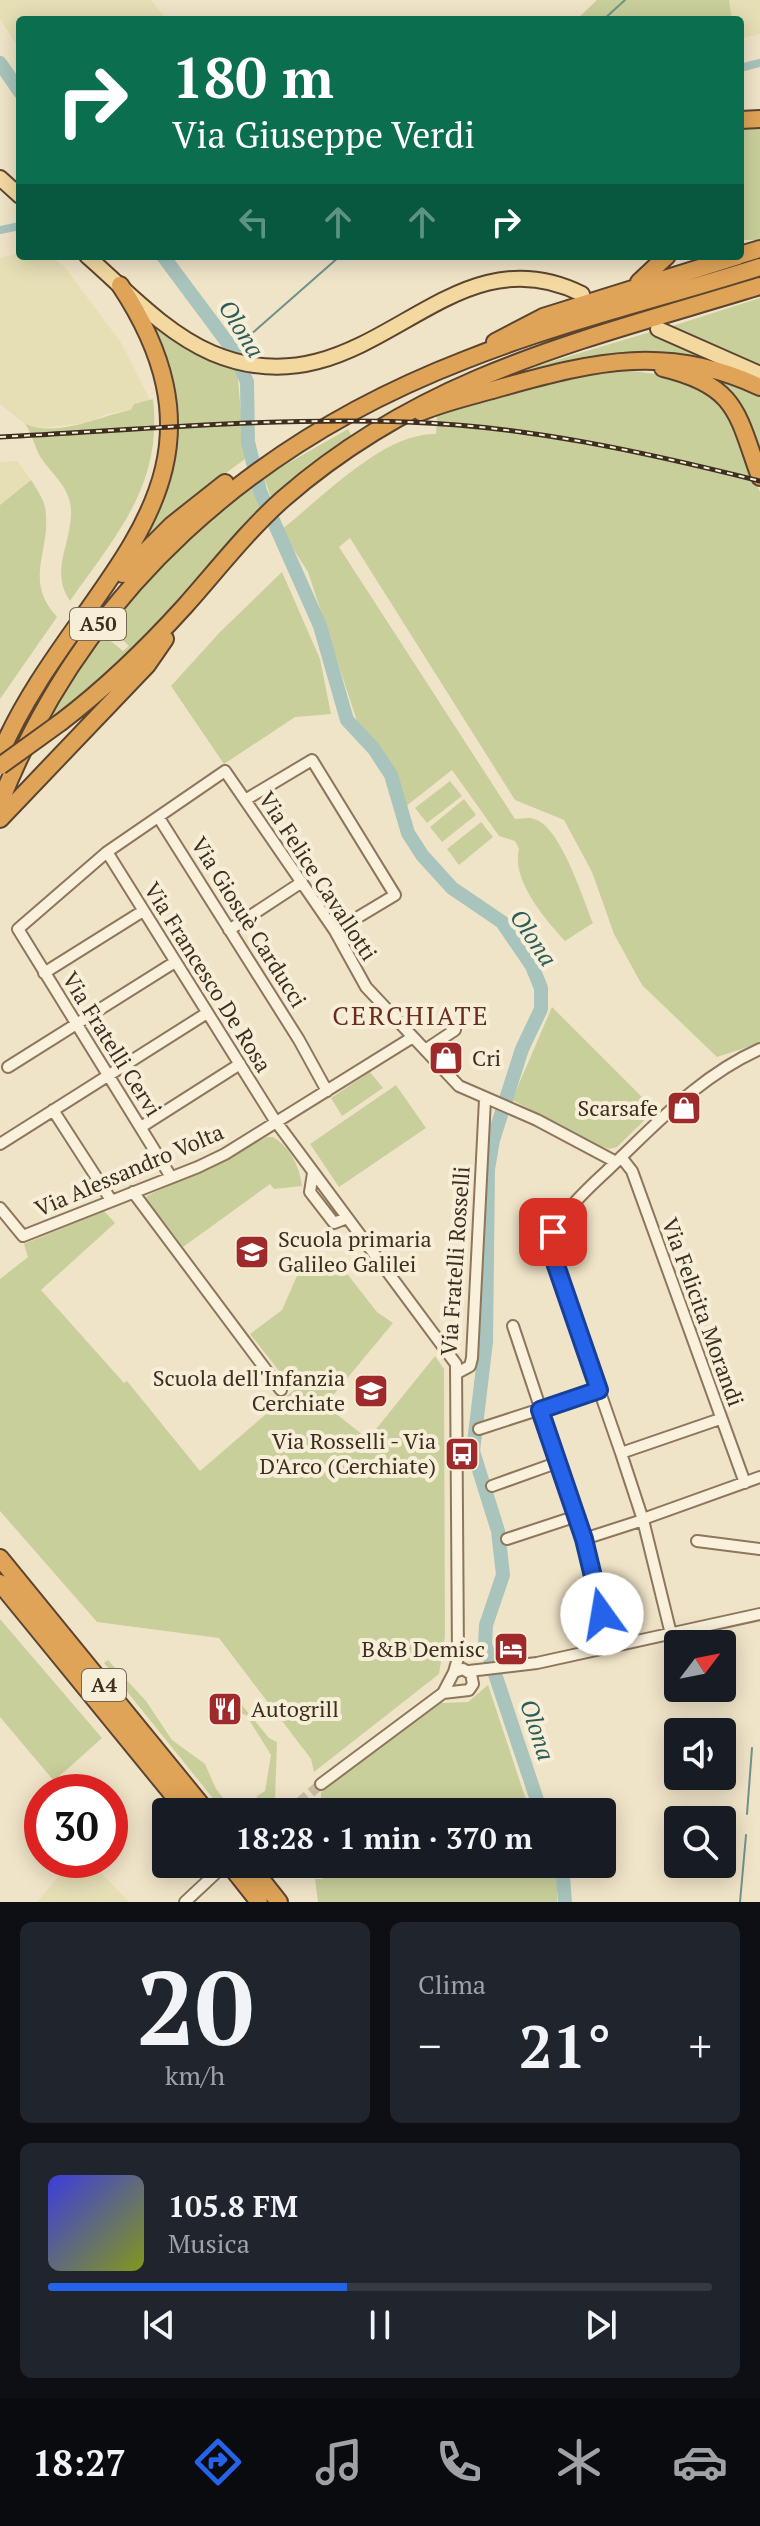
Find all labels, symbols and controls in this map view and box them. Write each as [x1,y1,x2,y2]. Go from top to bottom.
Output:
text: 180 m [172,40,334,114]
icon: right [40,48,144,152]
text: Via Giuseppe Verdi [172,111,475,158]
icon: left [232,200,276,244]
icon: ahead [316,200,360,244]
icon: ahead [400,200,444,244]
icon: right [484,200,528,244]
water label: Olona [212,293,272,363]
road number: A50 [70,608,126,640]
street label: Via Felice Cavallotti [253,786,384,966]
street label: Via Giosuè Carducci [185,831,314,1012]
street label: Via Francesco De Rosa [138,876,279,1077]
water label: Olona [503,903,565,972]
street label: Via Fratelli Cervi [56,966,169,1122]
district label: CERCHIATE [332,998,490,1032]
shop icon: Cri [427,1039,465,1077]
place label: Cri [472,1043,501,1072]
shop icon: Scarsafe [665,1089,703,1127]
place label: Scarsafe [578,1093,658,1122]
street label: Via Alessandro Volta [30,1117,228,1222]
street label: Via Fratelli Rosselli [433,1165,476,1357]
pin [519,1198,587,1266]
icon: arrive [531,1210,575,1254]
street label: Via Felicita Morandi [656,1214,751,1410]
place label: Scuola primaria Galileo Galilei [278,1224,432,1278]
school or university icon: Scuola primaria Galileo Galilei [233,1233,271,1271]
place label: Scuola dell'Infanzia Cerchiate [153,1363,345,1417]
school or university icon: Scuola dell'Infanzia Cerchiate [352,1372,390,1410]
place label: Via Rosselli - Via D'Arco (Cerchiate) [260,1426,436,1480]
bus stop icon: Via Rosselli - Via D'Arco (Cerchiate) [443,1435,481,1473]
position arrow [560,1572,644,1656]
hotel icon: B&B Demisc [492,1630,530,1668]
north arrow [664,1630,736,1702]
map controls [664,1630,736,1878]
place label: B&B Demisc [361,1634,485,1663]
road number: A4 [82,1669,126,1701]
restaurant icon: Autogrill [206,1690,244,1728]
place label: Autogrill [251,1694,339,1723]
water label: Olona [513,1695,563,1764]
button: sound [664,1718,736,1790]
speed limit sign: 30 [24,1774,128,1878]
button: search [664,1806,736,1878]
text: 18:28 · 1 min · 370 m [236,1818,532,1858]
text: 20 [136,1937,254,2075]
text: Clima [418,1967,486,2001]
text: 21° [519,2006,611,2085]
text: − [418,2016,441,2075]
text: + [689,2016,712,2075]
text: km/h [165,2058,225,2092]
text: 105.8 FM [168,2186,298,2226]
text: Musica [168,2226,250,2260]
icon: previous [137,2303,181,2347]
icon: pause [358,2303,402,2347]
icon: next [579,2303,623,2347]
icon: directions [190,2434,246,2490]
icon: music [311,2434,367,2490]
icon: phone [431,2434,487,2490]
icon: climate [551,2434,607,2490]
icon: car [672,2434,728,2490]
text: 18:27 [32,2439,126,2486]

